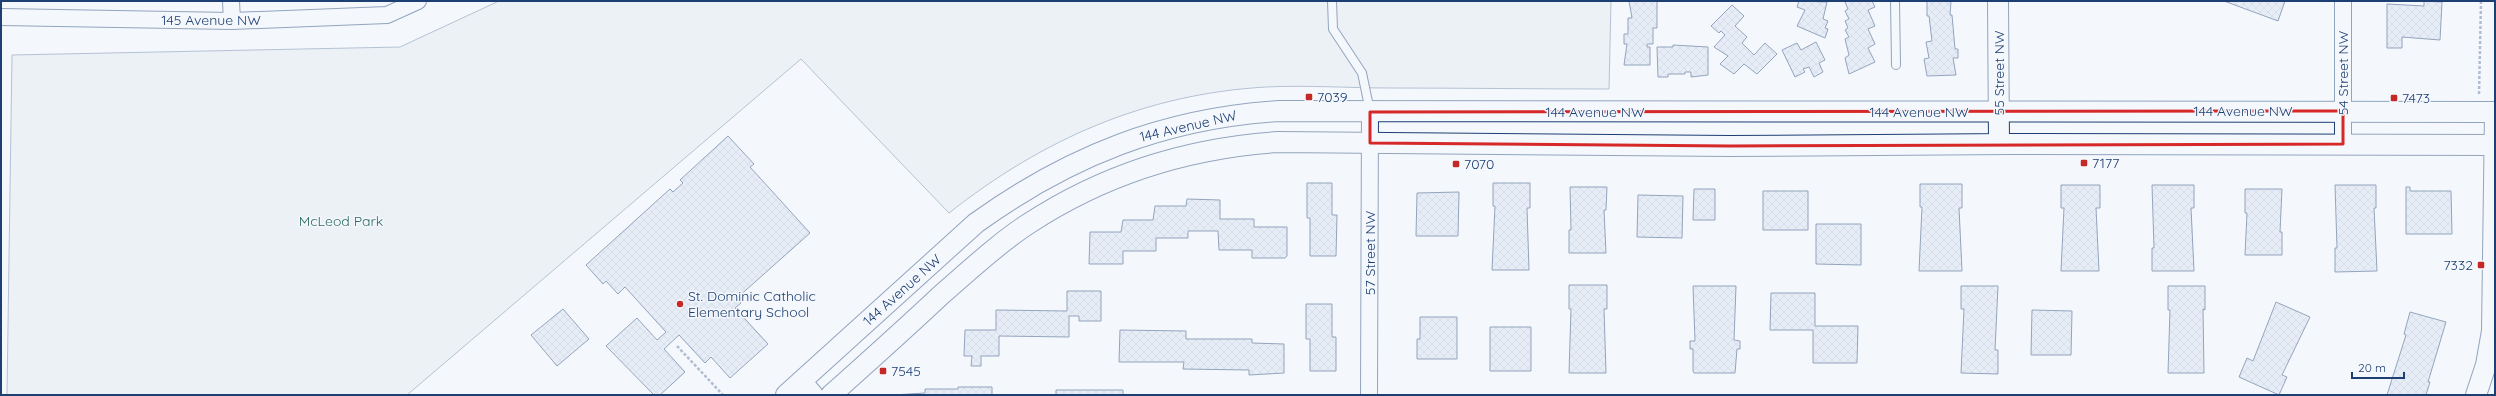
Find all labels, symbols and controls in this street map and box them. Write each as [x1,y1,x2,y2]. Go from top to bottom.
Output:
street label: 145 Avenue NW [161,11,261,29]
street label: 55 Street NW [1990,30,2008,115]
street label: 54 Street NW [2334,30,2352,115]
place label: 7039 [1317,88,1348,106]
place label: 7473 [2402,89,2430,107]
marker: 7039 [1304,92,1314,102]
marker: 7473 [2389,93,2399,103]
street label: 144 Avenue NW [2194,102,2293,120]
street label: 144 Avenue NW [1546,103,1645,121]
street label: 144 Avenue NW [1870,103,1969,121]
street label: 144 Avenue NW [1138,106,1239,146]
place label: 7177 [2092,154,2119,172]
place label: 7070 [1464,155,1494,173]
marker: 7177 [2079,158,2089,168]
marker: 7070 [1451,159,1461,169]
street label: 57 Street NW [1361,210,1379,295]
park label: McLeod Park [299,212,383,230]
street label: 144 Avenue NW [859,250,945,330]
place label: 7332 [2443,256,2473,274]
marker: 7332 [2476,260,2486,270]
place label: St. Dominic Catholic Elementary School [688,287,816,321]
marker: St. Dominic Catholic Elementary School [675,299,685,309]
scale bar [2352,354,2404,380]
text: 20 m [2358,360,2386,375]
place label: 7545 [891,362,921,380]
marker: 7545 [878,366,888,376]

